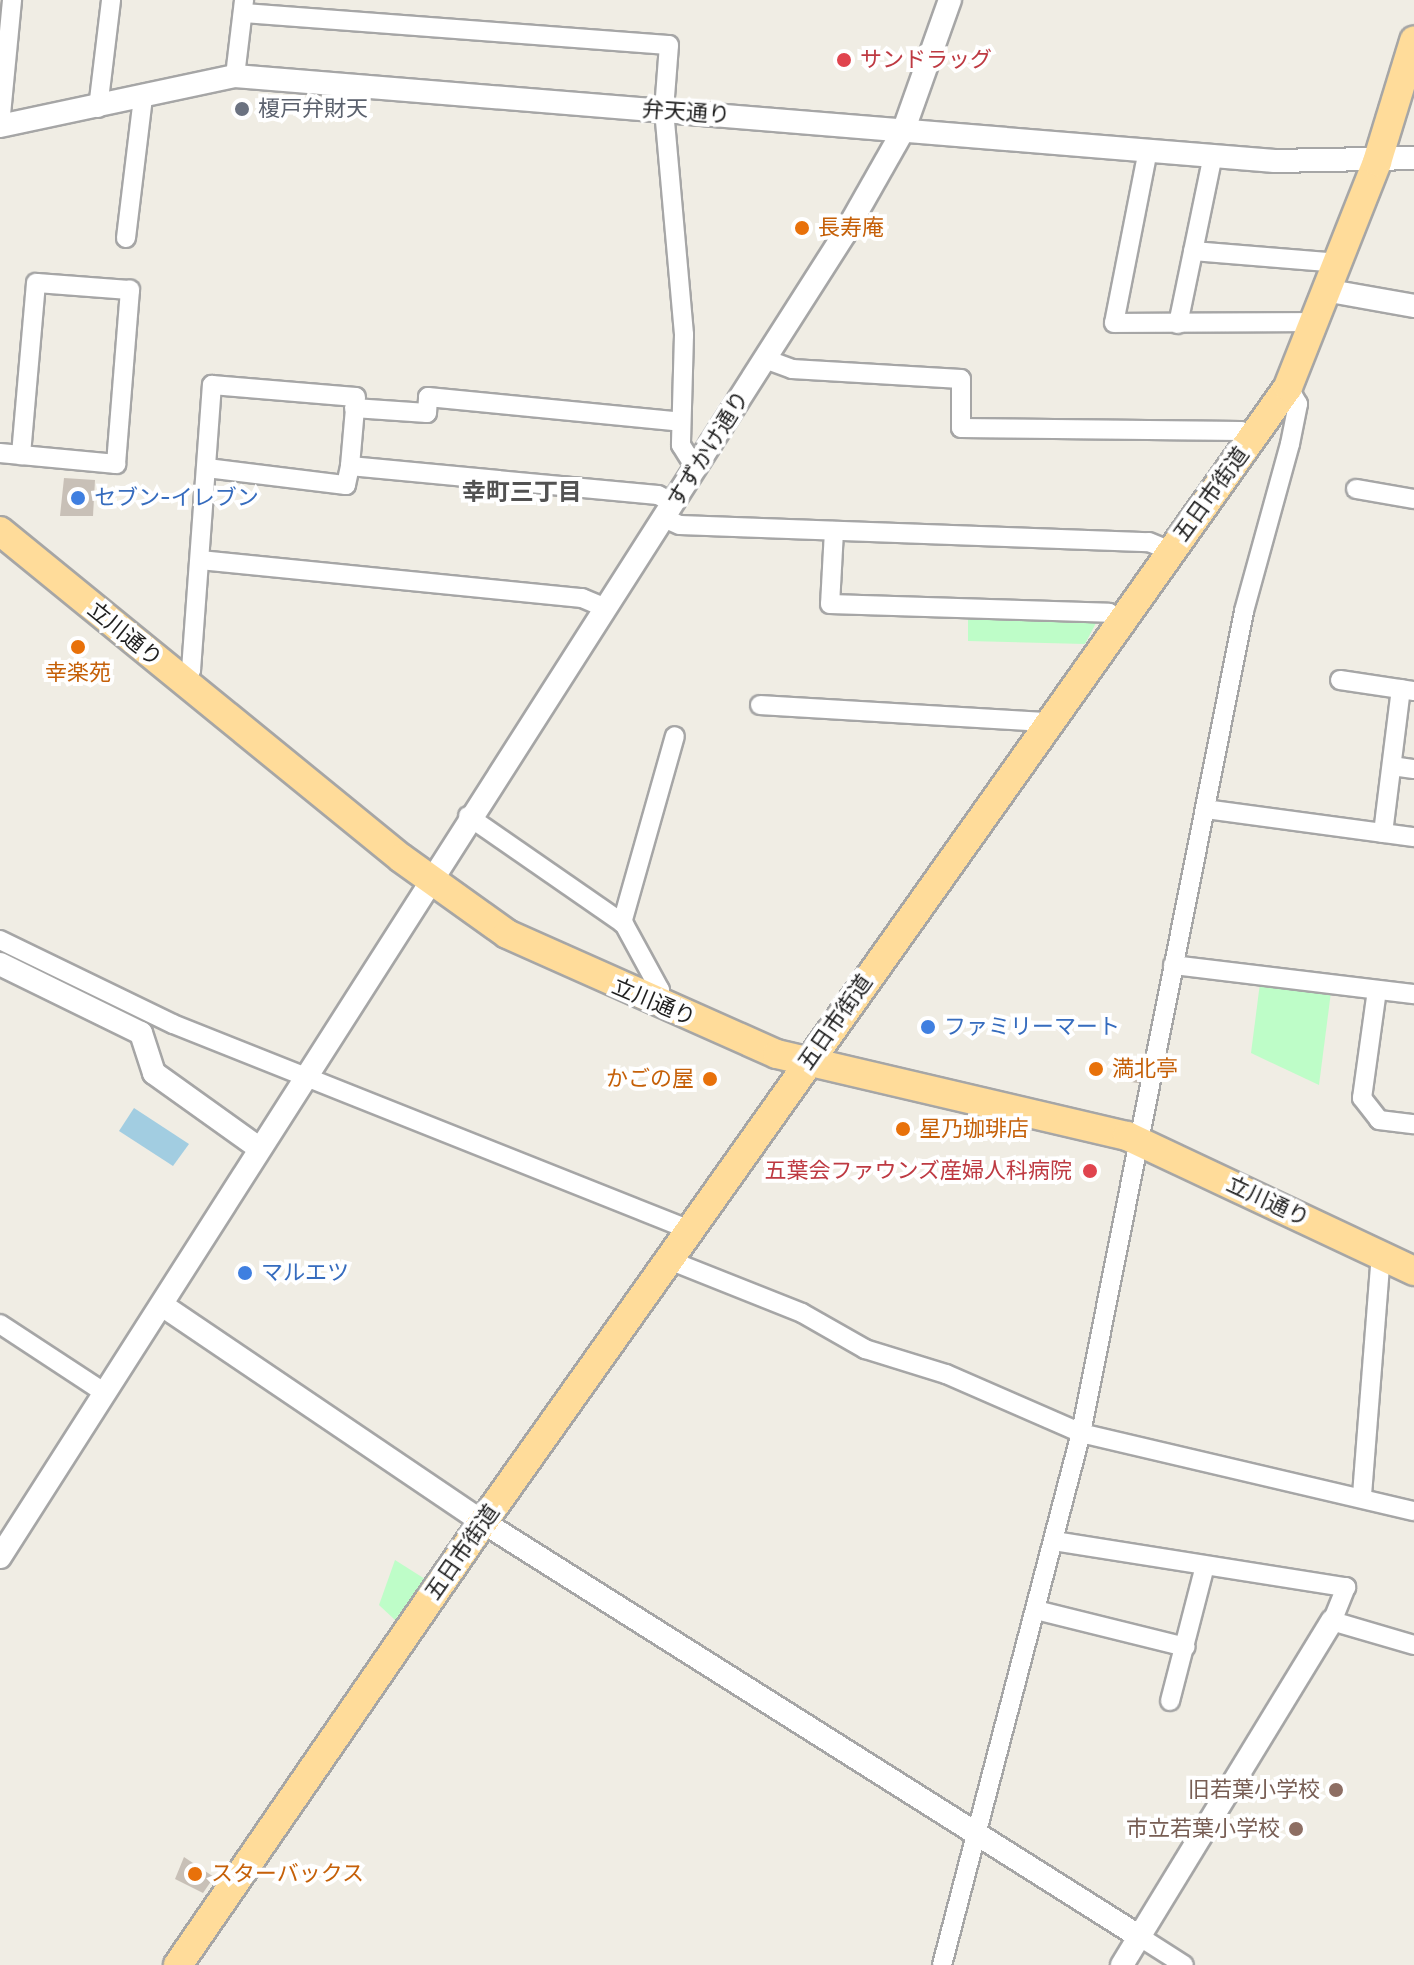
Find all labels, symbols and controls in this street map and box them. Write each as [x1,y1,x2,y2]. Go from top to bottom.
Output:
place label: サンドラッグ [860,47,992,73]
marker: サンドラッグ [835,51,853,69]
place label: 榎戸弁財天 [258,96,368,122]
street label: 弁天通り [641,96,731,128]
marker: 榎戸弁財天 [233,100,251,118]
place label: 長寿庵 [818,215,884,241]
marker: 長寿庵 [793,219,811,237]
street label: すずかけ通り [662,386,754,512]
street label: 五日市街道 [1168,442,1254,546]
district label: 幸町三丁目 [462,479,582,507]
place label: セブン-イレブン [94,485,259,511]
marker: セブン-イレブン [69,489,87,507]
street label: 立川通り [82,596,168,672]
marker: 幸楽苑 [69,638,87,656]
place label: 幸楽苑 [45,660,111,686]
street label: 五日市街道 [793,969,877,1075]
street label: 立川通り [608,973,700,1031]
place label: ファミリーマート [944,1014,1120,1040]
marker: ファミリーマート [919,1018,937,1036]
place label: 満北亭 [1112,1056,1178,1082]
marker: 満北亭 [1087,1060,1105,1078]
place label: かごの屋 [606,1066,694,1092]
marker: かごの屋 [701,1070,719,1088]
place label: 星乃珈琲店 [919,1116,1029,1142]
marker: 星乃珈琲店 [894,1120,912,1138]
place label: 五葉会ファウンズ産婦人科病院 [764,1158,1072,1184]
marker: 五葉会ファウンズ産婦人科病院 [1079,1160,1101,1182]
street label: 立川通り [1223,1170,1313,1232]
place label: マルエツ [261,1260,349,1286]
marker: マルエツ [236,1264,254,1282]
street label: 五日市街道 [420,1499,504,1605]
place label: 旧若葉小学校 [1188,1777,1320,1803]
marker: 旧若葉小学校 [1327,1781,1345,1799]
place label: 市立若葉小学校 [1126,1816,1280,1842]
marker: 市立若葉小学校 [1287,1820,1305,1838]
place label: スターバックス [211,1861,365,1887]
marker: スターバックス [186,1865,204,1883]

